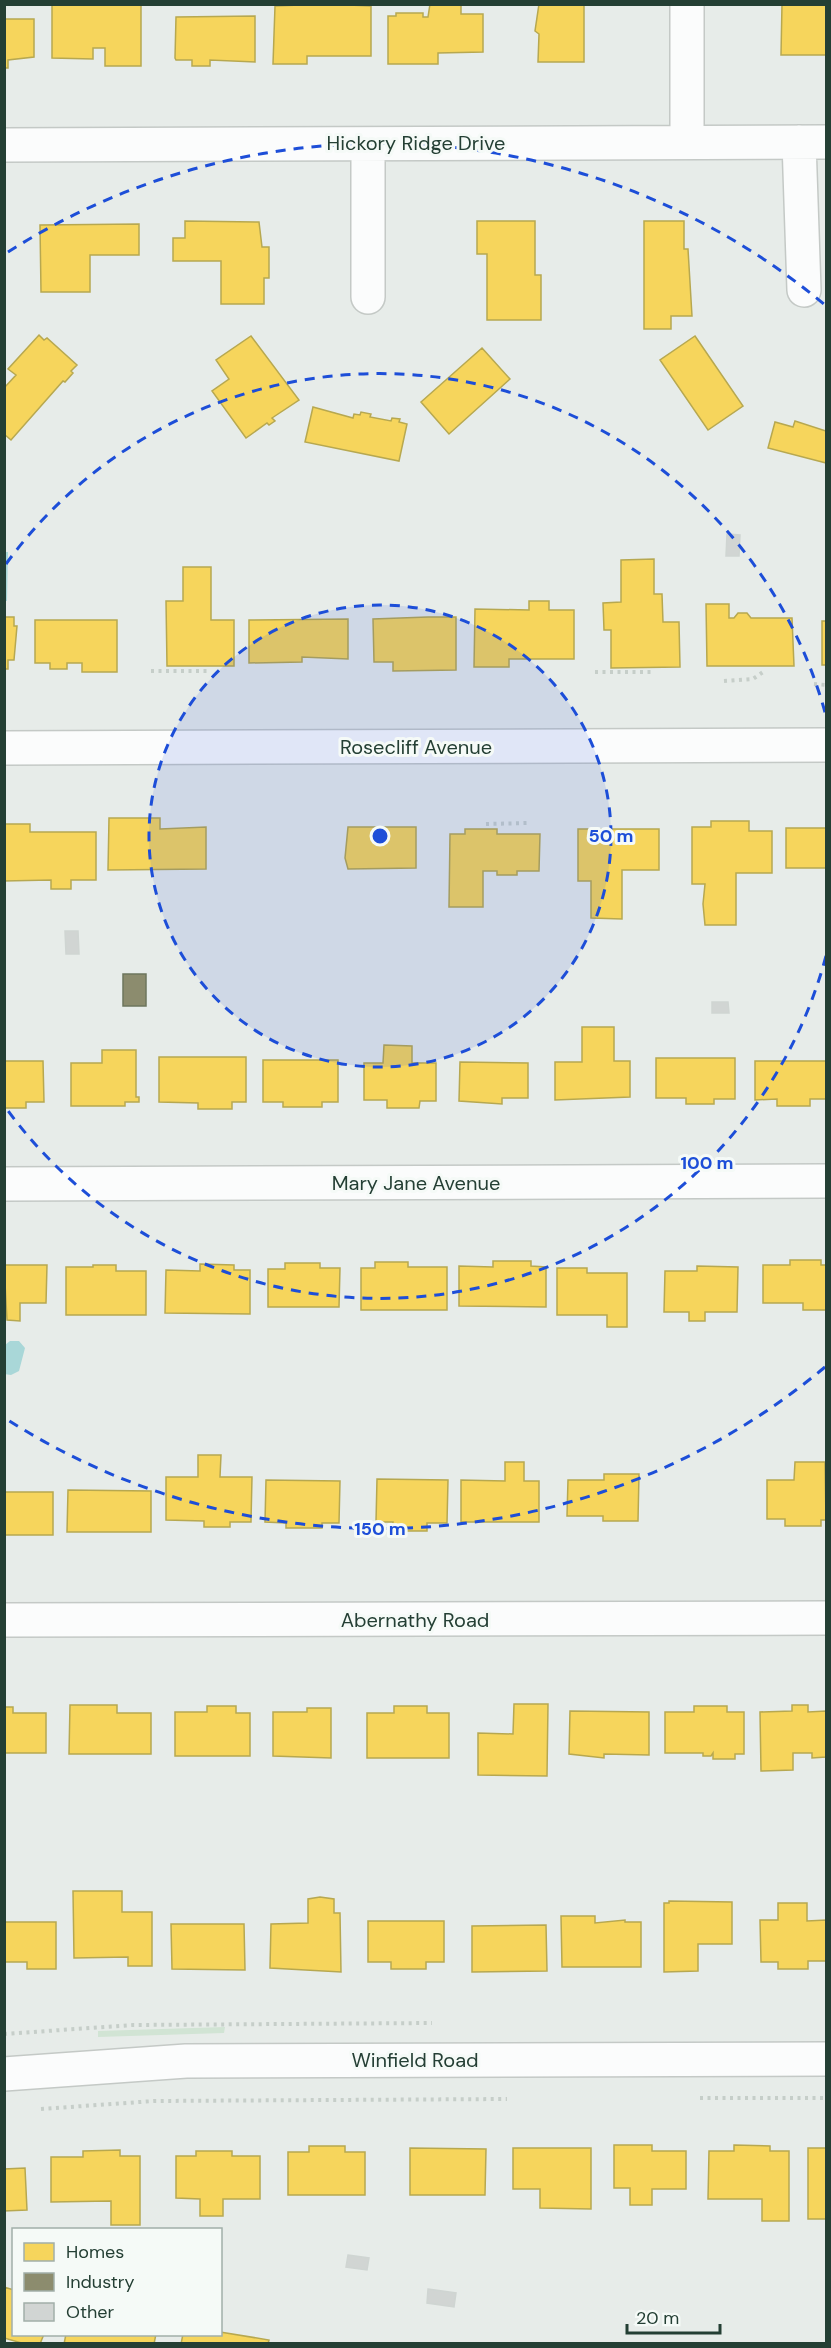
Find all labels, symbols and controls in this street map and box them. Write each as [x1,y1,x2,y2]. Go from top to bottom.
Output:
street label: Hickory Ridge Drive [327,130,505,156]
street label: Rosecliff Avenue [340,734,492,760]
text: 50 m [588,824,634,848]
centre of rings [370,826,390,846]
text: 100 m [680,1151,734,1175]
street label: Mary Jane Avenue [332,1170,500,1196]
text: 150 m [354,1517,406,1541]
street label: Abernathy Road [341,1607,489,1633]
street label: Winfield Road [351,2047,479,2073]
legend [12,2228,222,2336]
text: Homes [66,2240,124,2264]
text: Industry [66,2270,135,2294]
scale bar [627,2297,720,2335]
text: Other [66,2300,115,2324]
text: 20 m [636,2306,679,2330]

